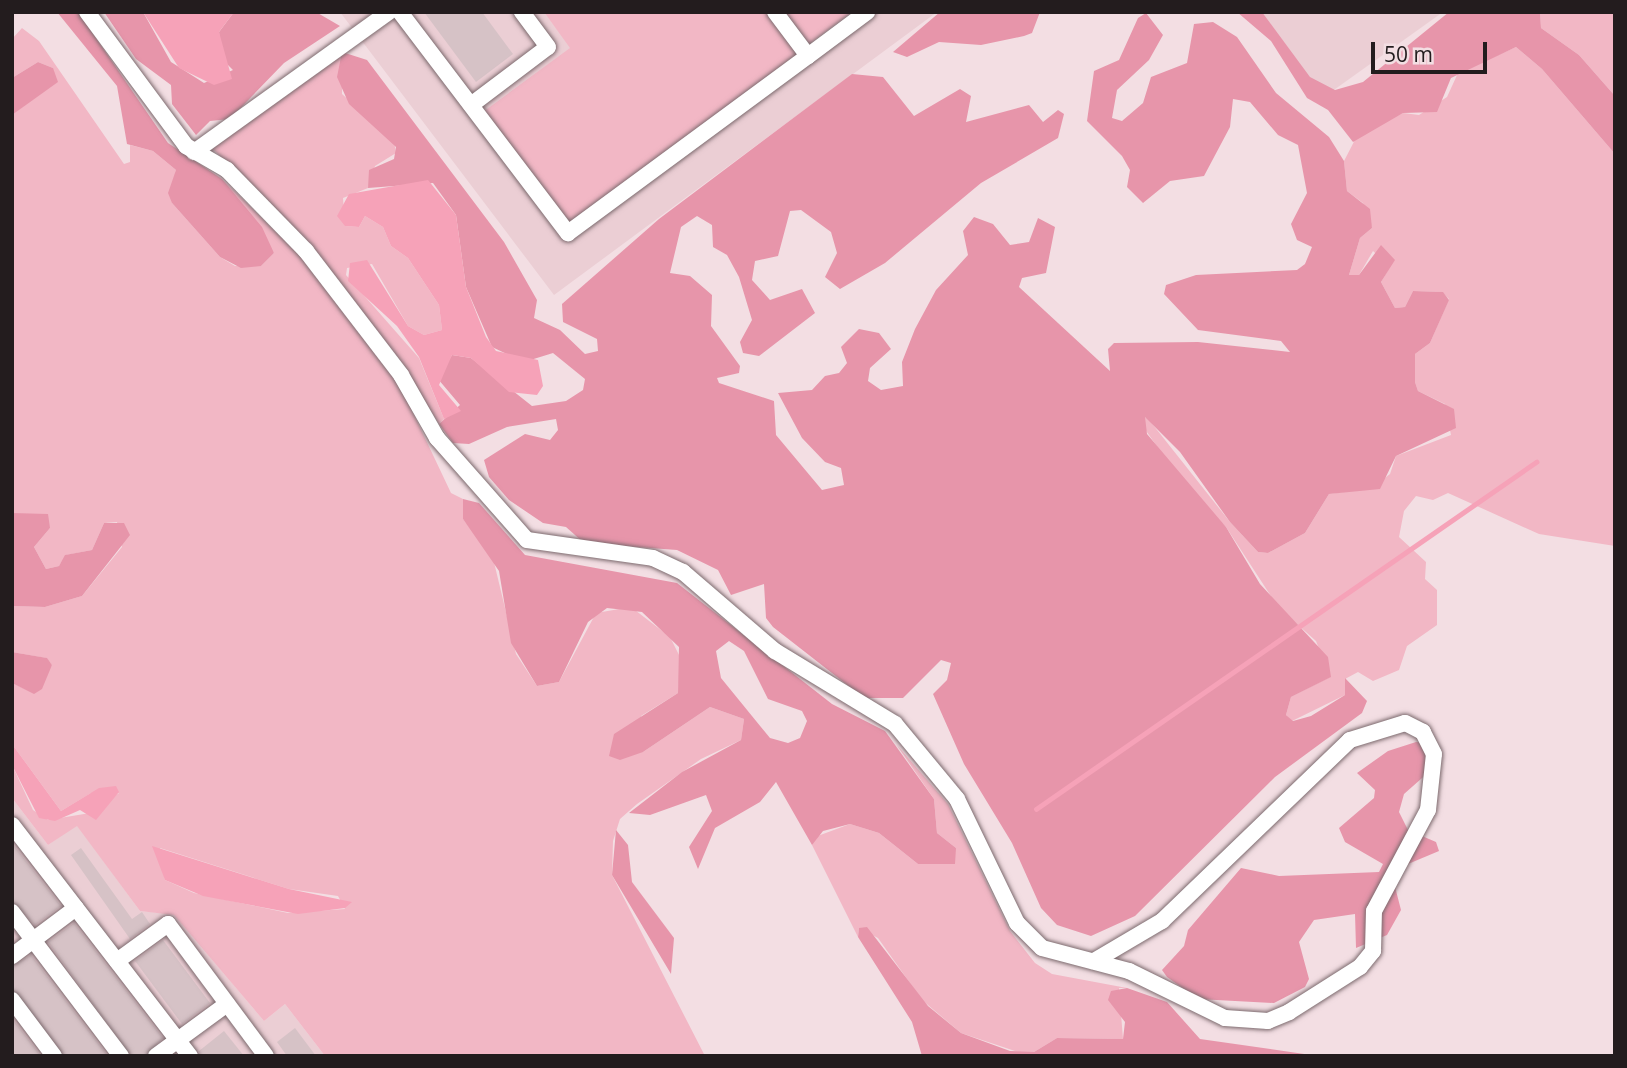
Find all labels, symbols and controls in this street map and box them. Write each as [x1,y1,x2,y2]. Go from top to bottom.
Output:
scale bar [1375,28,1490,72]
text: 50 m [1384,40,1433,68]

